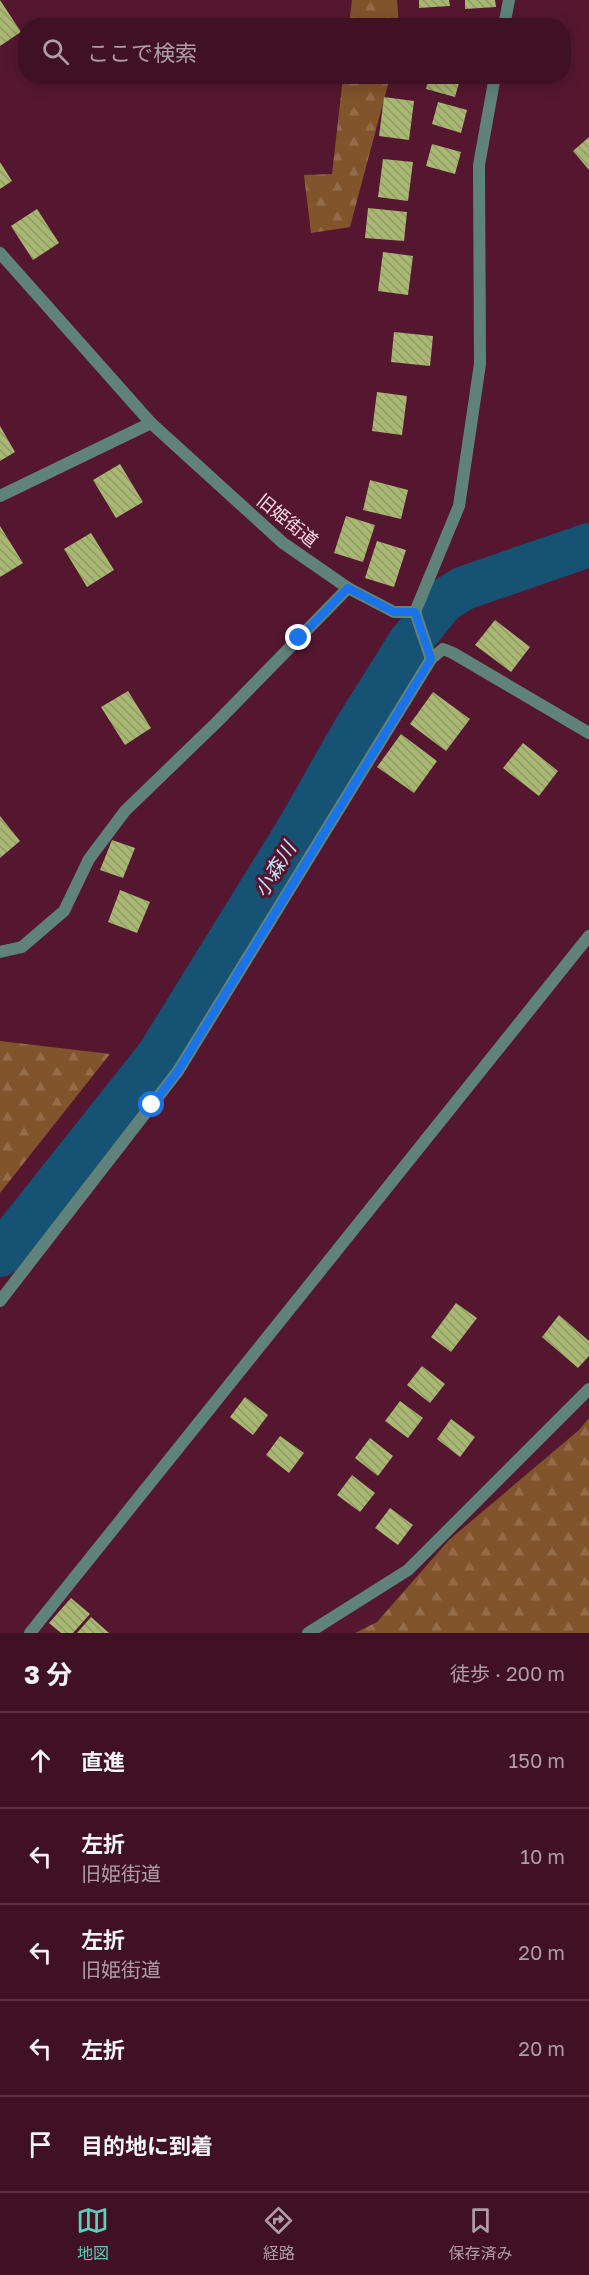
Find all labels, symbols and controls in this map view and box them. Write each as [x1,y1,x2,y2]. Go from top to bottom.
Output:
search box [18,18,571,84]
icon: search [39,35,72,68]
text: ここで検索 [87,39,197,66]
street label: 旧姫街道 [253,489,323,551]
route end [285,624,311,650]
water label: 小森川 [248,836,301,901]
route start [138,1091,164,1117]
text: 3 分 [24,1659,72,1690]
text: 徒歩 · 200 m [450,1661,565,1685]
icon: ahead [24,1744,57,1777]
text: 直進 [81,1748,125,1775]
text: 150 m [509,1748,565,1772]
text: 左折 [81,1830,125,1857]
icon: left [24,1840,57,1873]
text: 10 m [520,1844,565,1868]
text: 旧姫街道 [81,1861,161,1885]
text: 左折 [81,1926,125,1953]
icon: left [24,1936,57,1969]
text: 20 m [518,1940,565,1964]
text: 旧姫街道 [81,1957,161,1981]
icon: left [24,2032,57,2065]
text: 左折 [81,2036,125,2063]
text: 20 m [518,2036,565,2060]
icon: arrive [24,2128,57,2161]
text: 目的地に到着 [81,2132,213,2159]
tab: 地図 [76,2204,109,2264]
tab: 経路 [262,2204,295,2264]
tab: 保存済み [448,2204,512,2264]

